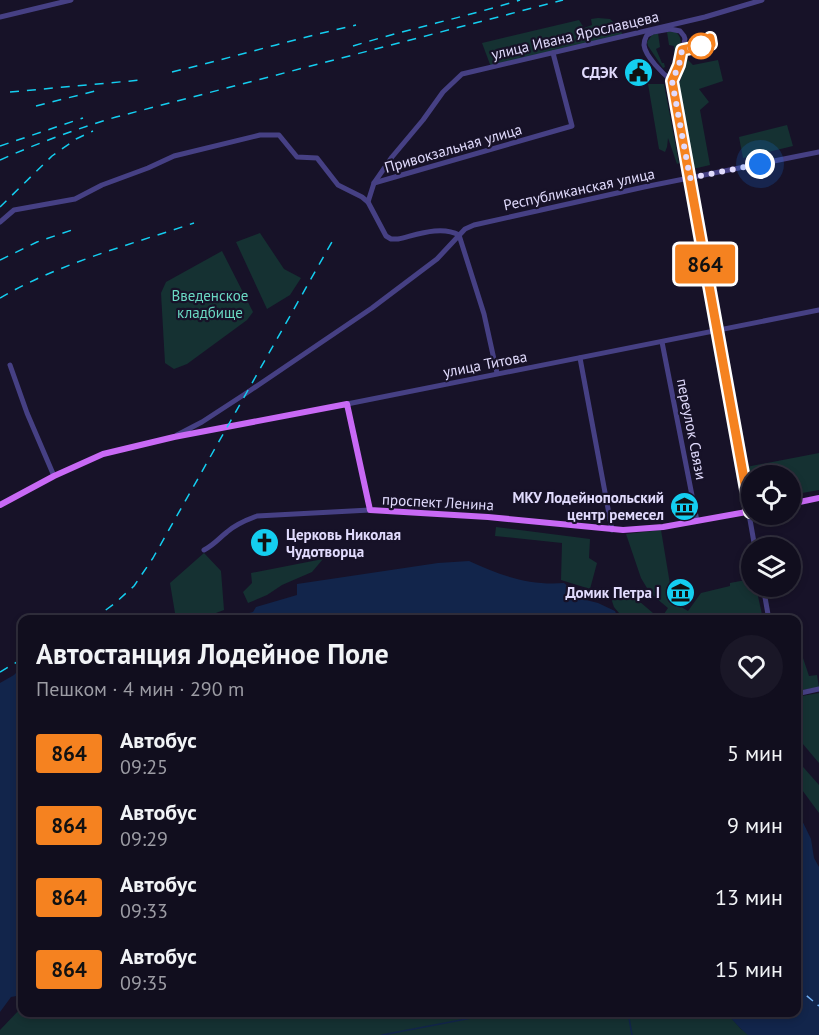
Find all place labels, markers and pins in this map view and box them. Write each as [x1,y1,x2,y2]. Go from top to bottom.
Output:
unlabelled marker [688,33,714,59]
public building icon: СДЭК [623,56,655,88]
place label: СДЭК [582,63,619,82]
place label: МКУ Лодейнопольский центр ремесел [513,488,664,524]
museum icon: МКУ Лодейнопольский центр ремесел [669,490,701,522]
place label: Церковь Николая Чудотворца [286,525,401,561]
church icon: Церковь Николая Чудотворца [249,527,281,559]
museum icon: Домик Петра I [665,576,697,608]
place label: Домик Петра I [565,583,660,602]

